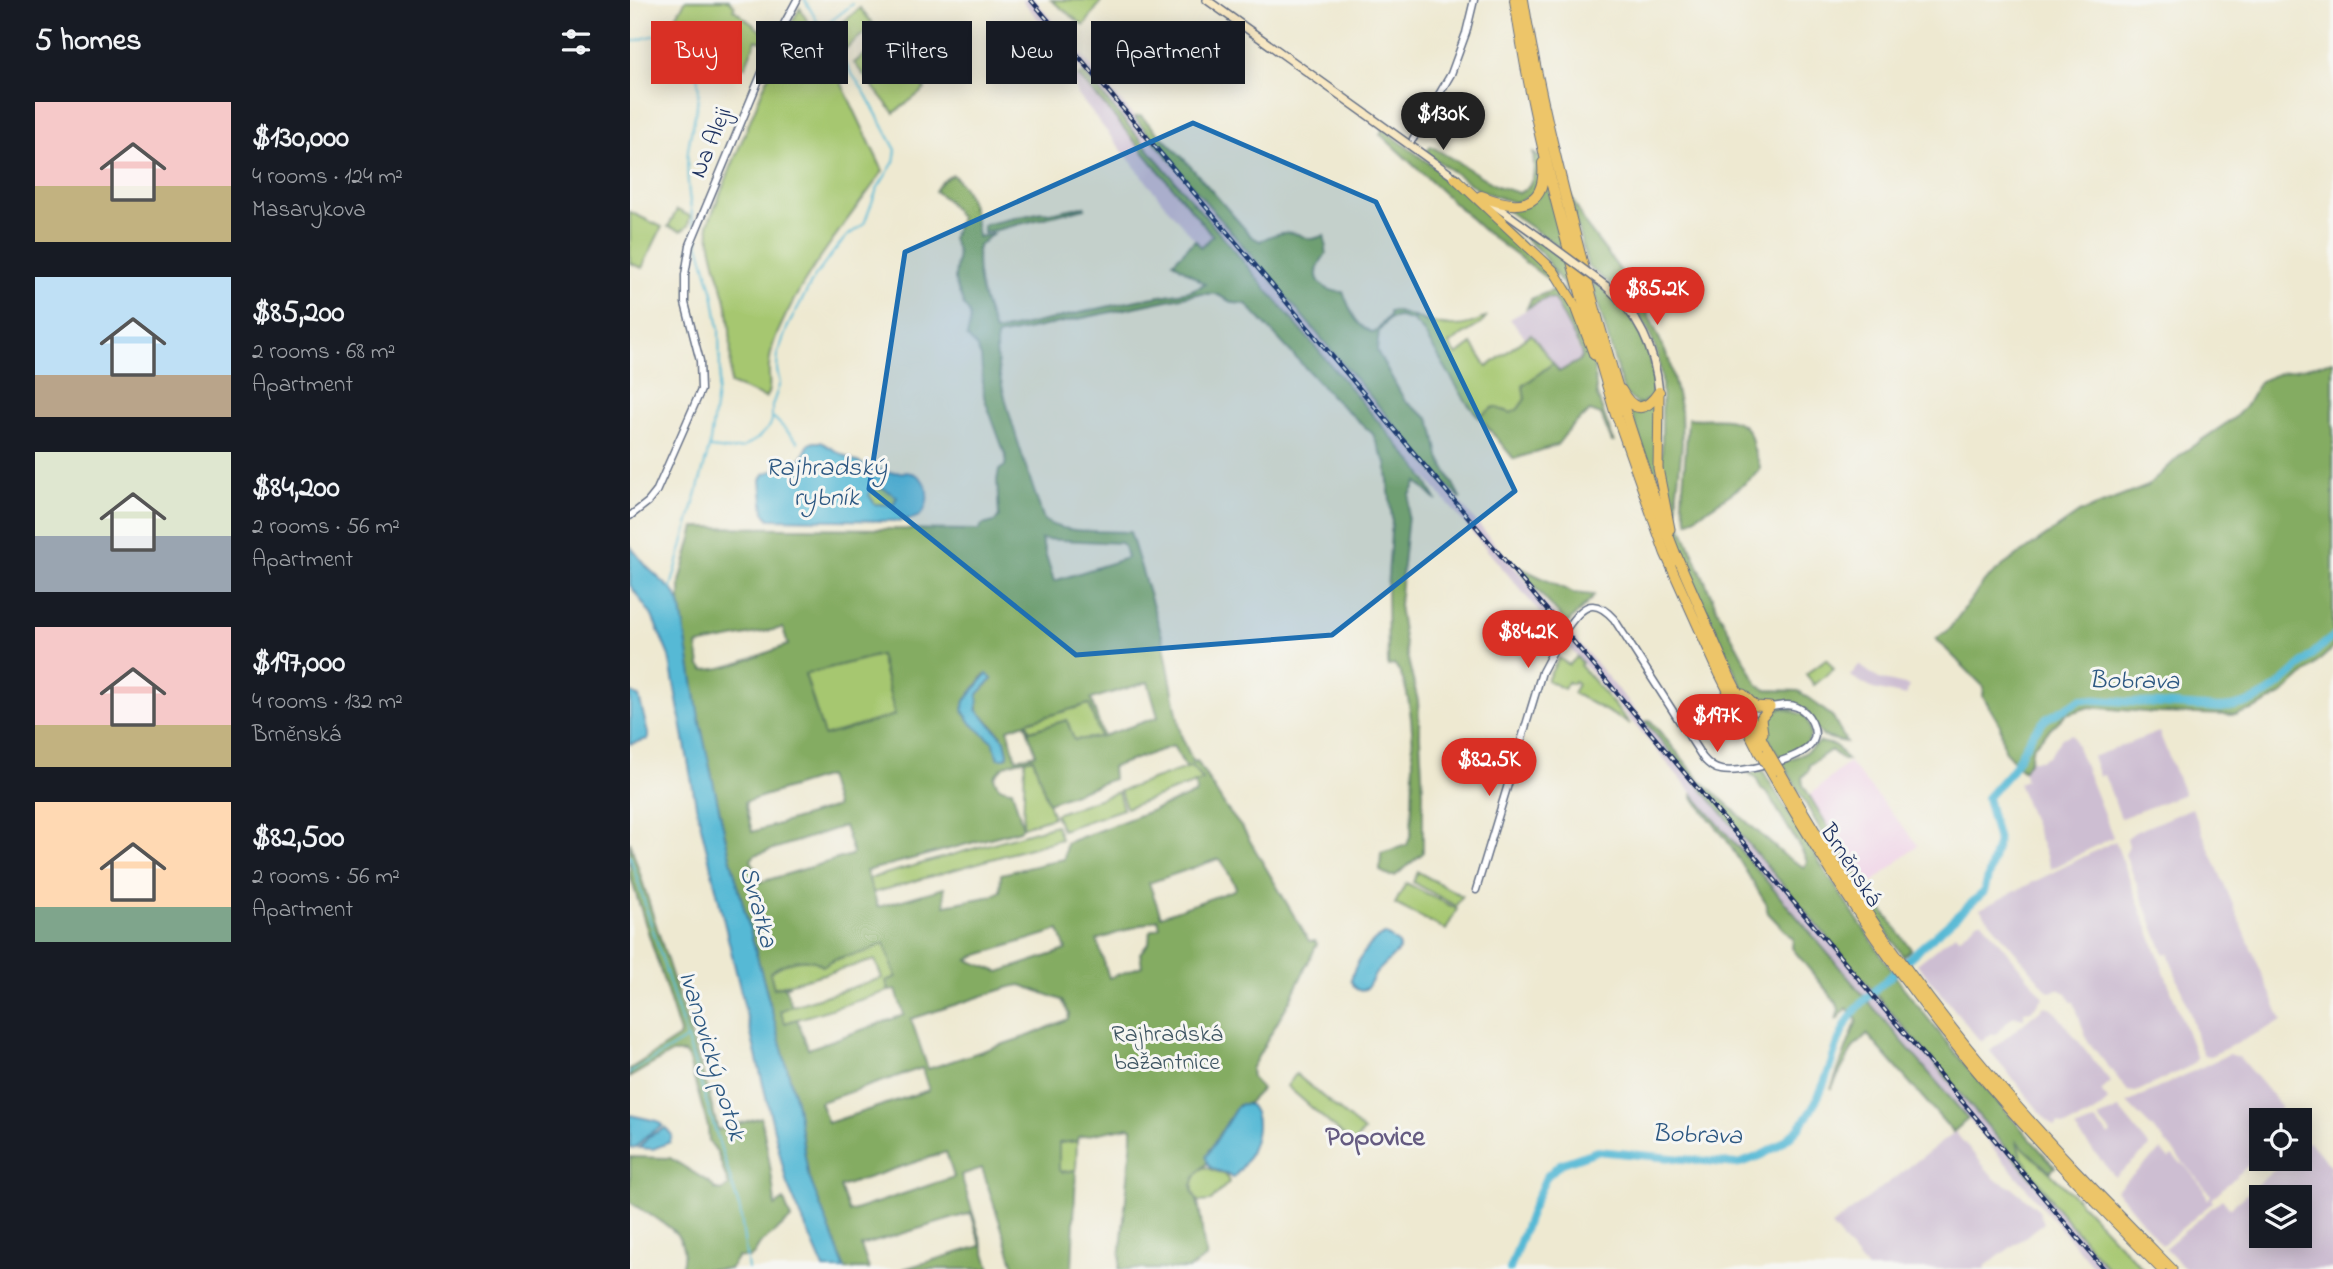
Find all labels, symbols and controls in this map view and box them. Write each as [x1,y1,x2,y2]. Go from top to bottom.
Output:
text: 5 homes [35,20,142,64]
chip: Buy [651,21,742,84]
chip: Rent [756,21,848,84]
chip: Filters [862,21,972,84]
chip: New [986,21,1077,84]
chip: Apartment [1091,21,1245,84]
icon: filters [557,23,595,61]
pin: $130K [1394,92,1492,152]
text: $130K [1417,98,1469,131]
street label: Na Aleji [682,102,742,184]
text: $130,000 [252,117,349,161]
icon: home [91,130,175,214]
text: 4 rooms · 124 m² [252,161,403,194]
text: Masarykova [252,194,366,227]
pin: $85.2K [1600,268,1714,327]
text: $85.2K [1626,273,1688,306]
text: $85,200 [252,292,345,336]
icon: home [91,305,175,389]
text: 2 rooms · 68 m² [252,336,395,369]
text: Apartment [252,369,353,402]
water label: Rajhradský rybník [765,450,887,518]
text: $84,200 [252,467,340,511]
icon: home [91,480,175,564]
text: 2 rooms · 56 m² [252,511,400,544]
text: Apartment [252,544,353,577]
pin: $84.2K [1471,610,1585,670]
text: $84.2K [1498,616,1558,649]
text: $197,000 [252,642,345,686]
icon: home [91,655,175,739]
water label: Bobrava [2089,662,2180,702]
text: 4 rooms · 132 m² [252,686,403,719]
pin: $197K [1668,694,1766,754]
text: $197K [1693,700,1741,733]
text: Brněnská [252,719,341,752]
pin: $82.5K [1432,738,1546,798]
text: $82.5K [1458,744,1520,777]
text: $82,500 [252,817,345,861]
street label: Brněnská [1809,817,1890,914]
icon: home [91,830,175,914]
text: 2 rooms · 56 m² [252,861,400,894]
water label: Svratka [728,862,786,953]
text: Apartment [252,894,353,927]
water label: Ivanovický potok [667,966,755,1147]
park label: Rajhradská bažantnice [1111,1018,1223,1081]
map controls [2249,1108,2312,1248]
button: locate [2249,1108,2312,1171]
water label: Bobrava [1651,1115,1744,1157]
district label: Popovice [1325,1118,1426,1159]
button: layers [2249,1185,2312,1248]

